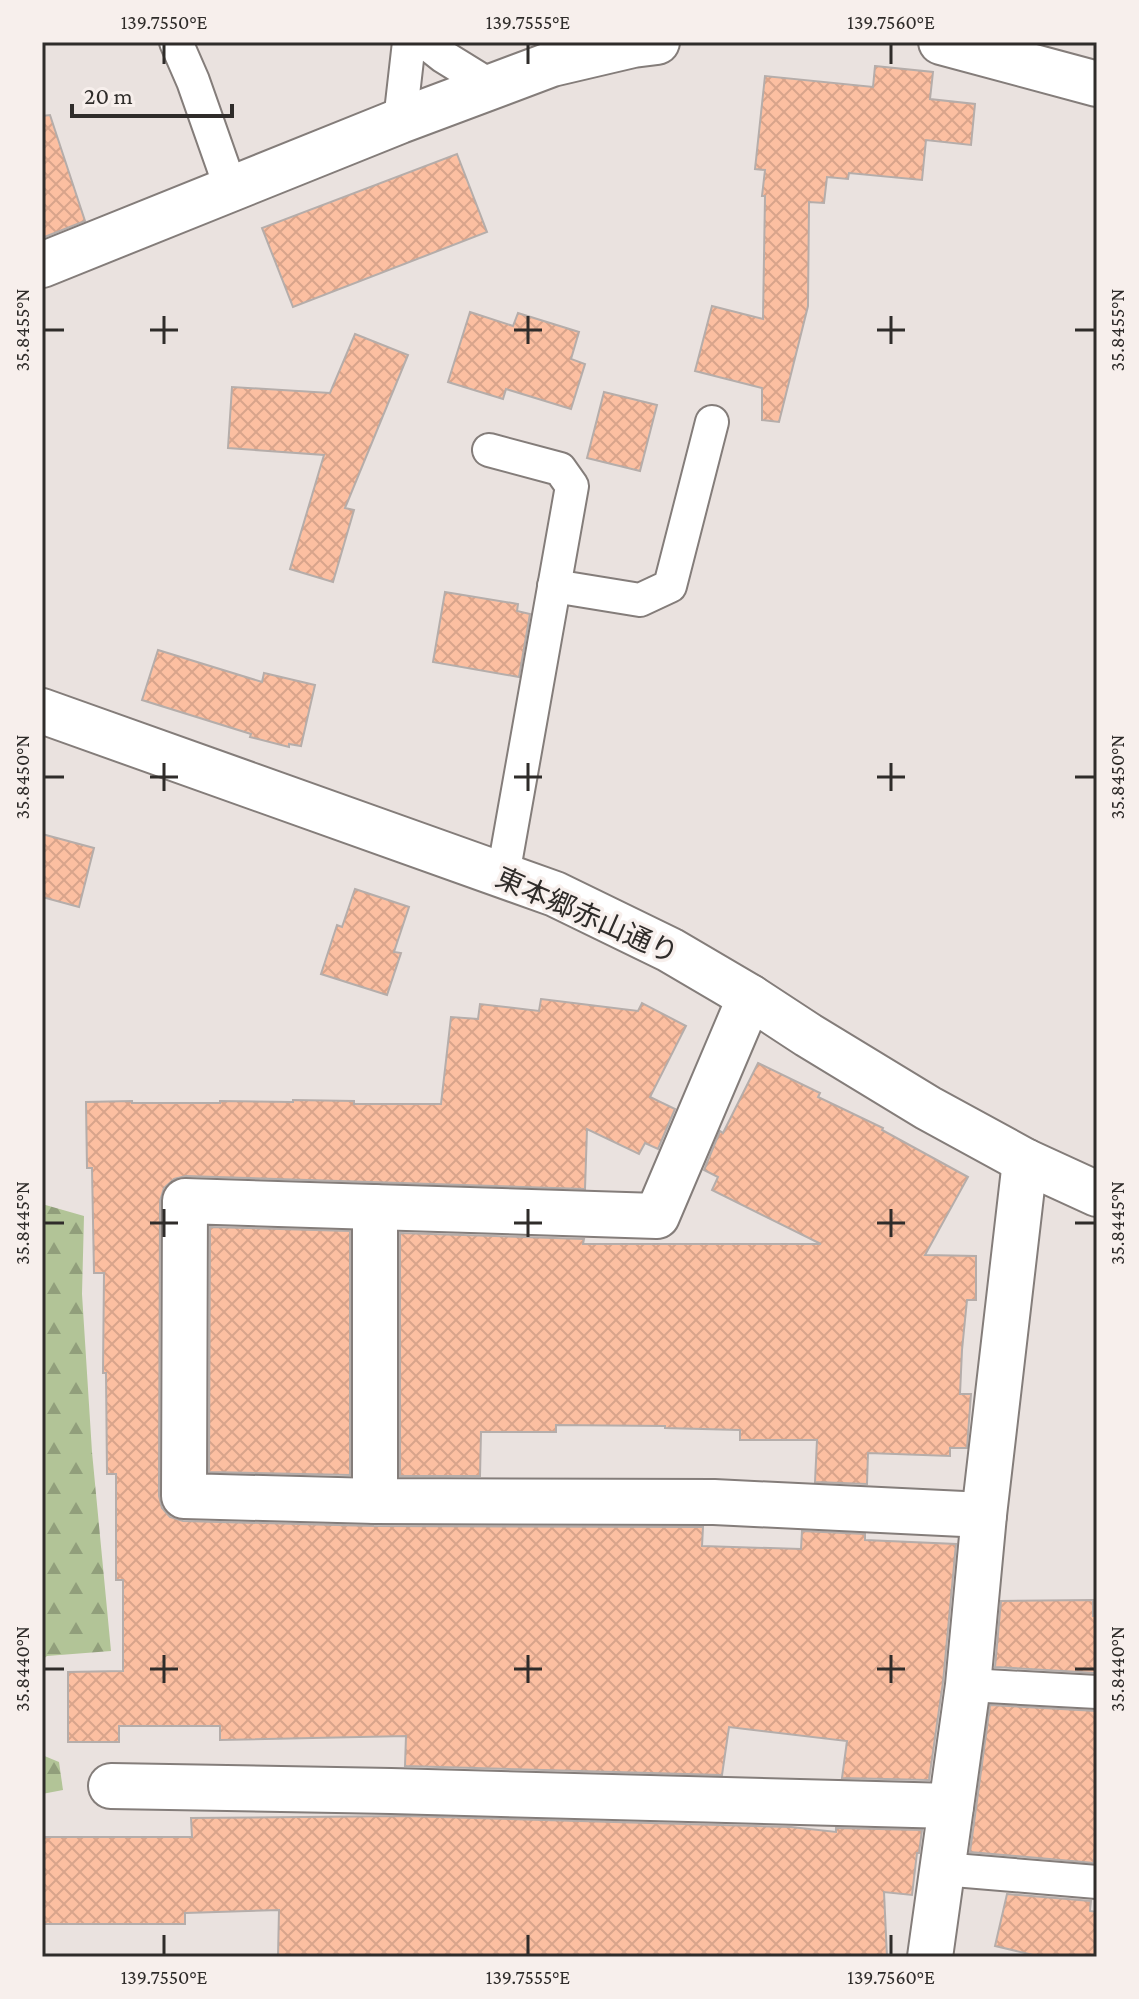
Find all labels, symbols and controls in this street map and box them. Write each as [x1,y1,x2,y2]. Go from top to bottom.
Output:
text: 139.7550°E [121,11,207,33]
text: 139.7555°E [486,11,570,33]
text: 139.7560°E [847,11,935,33]
scale bar [72,68,232,118]
text: 20 m [84,82,133,109]
text: 35.8455°N [11,289,33,371]
text: 35.8455°N [1106,289,1128,371]
text: 35.8450°N [11,734,33,820]
text: 35.8450°N [1106,734,1128,820]
street label: 東本郷赤山通り [491,861,683,969]
text: 35.8445°N [11,1181,33,1265]
text: 35.8445°N [1106,1181,1128,1265]
text: 35.8440°N [11,1626,33,1712]
text: 35.8440°N [1106,1626,1128,1712]
text: 139.7550°E [121,1966,207,1988]
text: 139.7555°E [486,1966,570,1988]
text: 139.7560°E [847,1966,935,1988]

